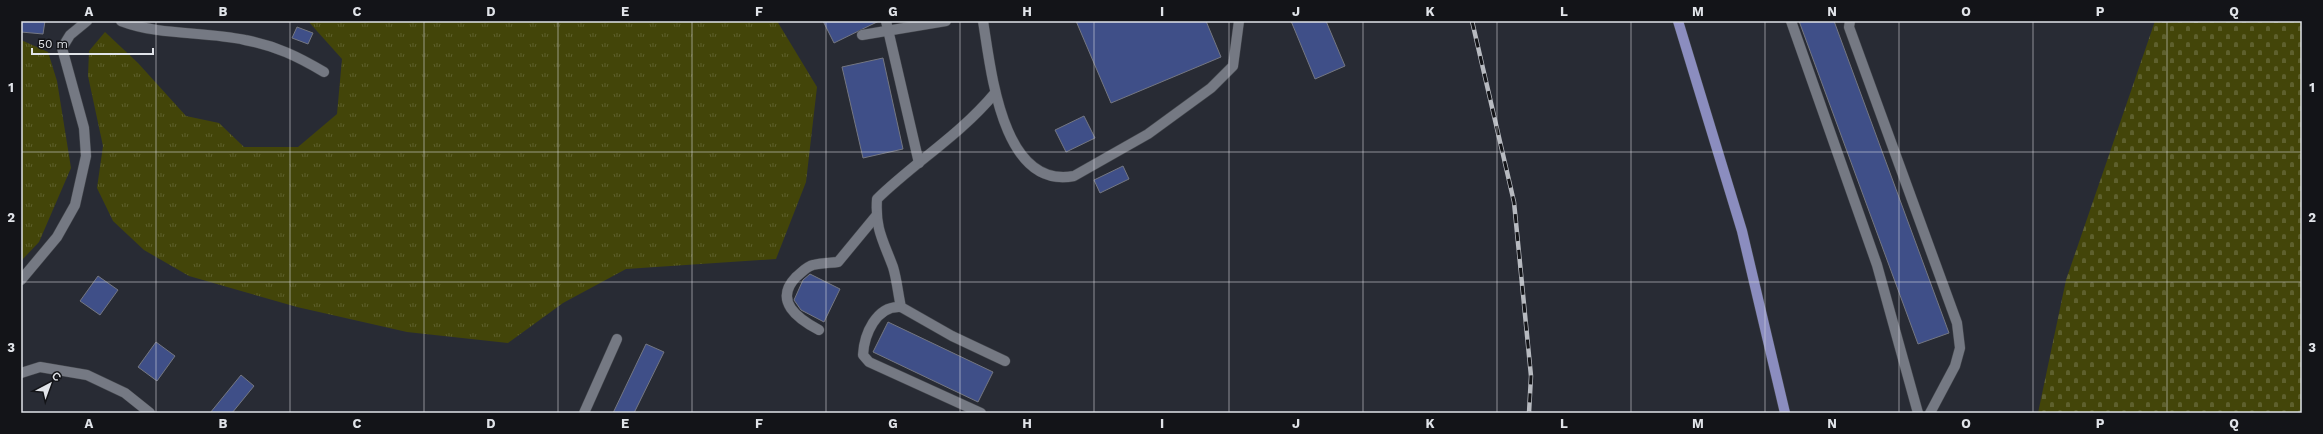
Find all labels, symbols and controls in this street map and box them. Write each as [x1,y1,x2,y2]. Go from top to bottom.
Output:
text: A [85,4,94,19]
text: B [219,4,228,19]
text: C [353,4,362,19]
text: D [486,4,496,19]
text: E [621,4,629,19]
text: F [755,4,763,19]
text: G [888,4,898,19]
text: H [1022,4,1032,19]
text: I [1160,4,1164,19]
text: J [1292,4,1300,19]
text: K [1425,4,1435,19]
text: L [1560,4,1568,19]
text: M [1692,4,1704,19]
text: N [1827,4,1837,19]
text: O [1961,4,1971,19]
text: P [2096,4,2105,19]
text: Q [2229,4,2239,19]
scale bar [32,30,153,56]
text: 50 m [38,37,68,51]
text: 1 [8,80,14,95]
text: 1 [2309,80,2315,95]
text: 2 [7,210,15,225]
text: 2 [2308,210,2316,225]
text: 3 [7,340,15,355]
text: 3 [2308,340,2316,355]
north arrow [30,364,70,404]
text: С [49,369,64,384]
text: A [85,416,94,431]
text: B [219,416,228,431]
text: C [353,416,362,431]
text: D [486,416,496,431]
text: E [621,416,629,431]
text: F [755,416,763,431]
text: G [888,416,898,431]
text: H [1022,416,1032,431]
text: I [1160,416,1164,431]
text: J [1292,416,1300,431]
text: K [1425,416,1435,431]
text: L [1560,416,1568,431]
text: M [1692,416,1704,431]
text: N [1827,416,1837,431]
text: O [1961,416,1971,431]
text: P [2096,416,2105,431]
text: Q [2229,416,2239,431]

